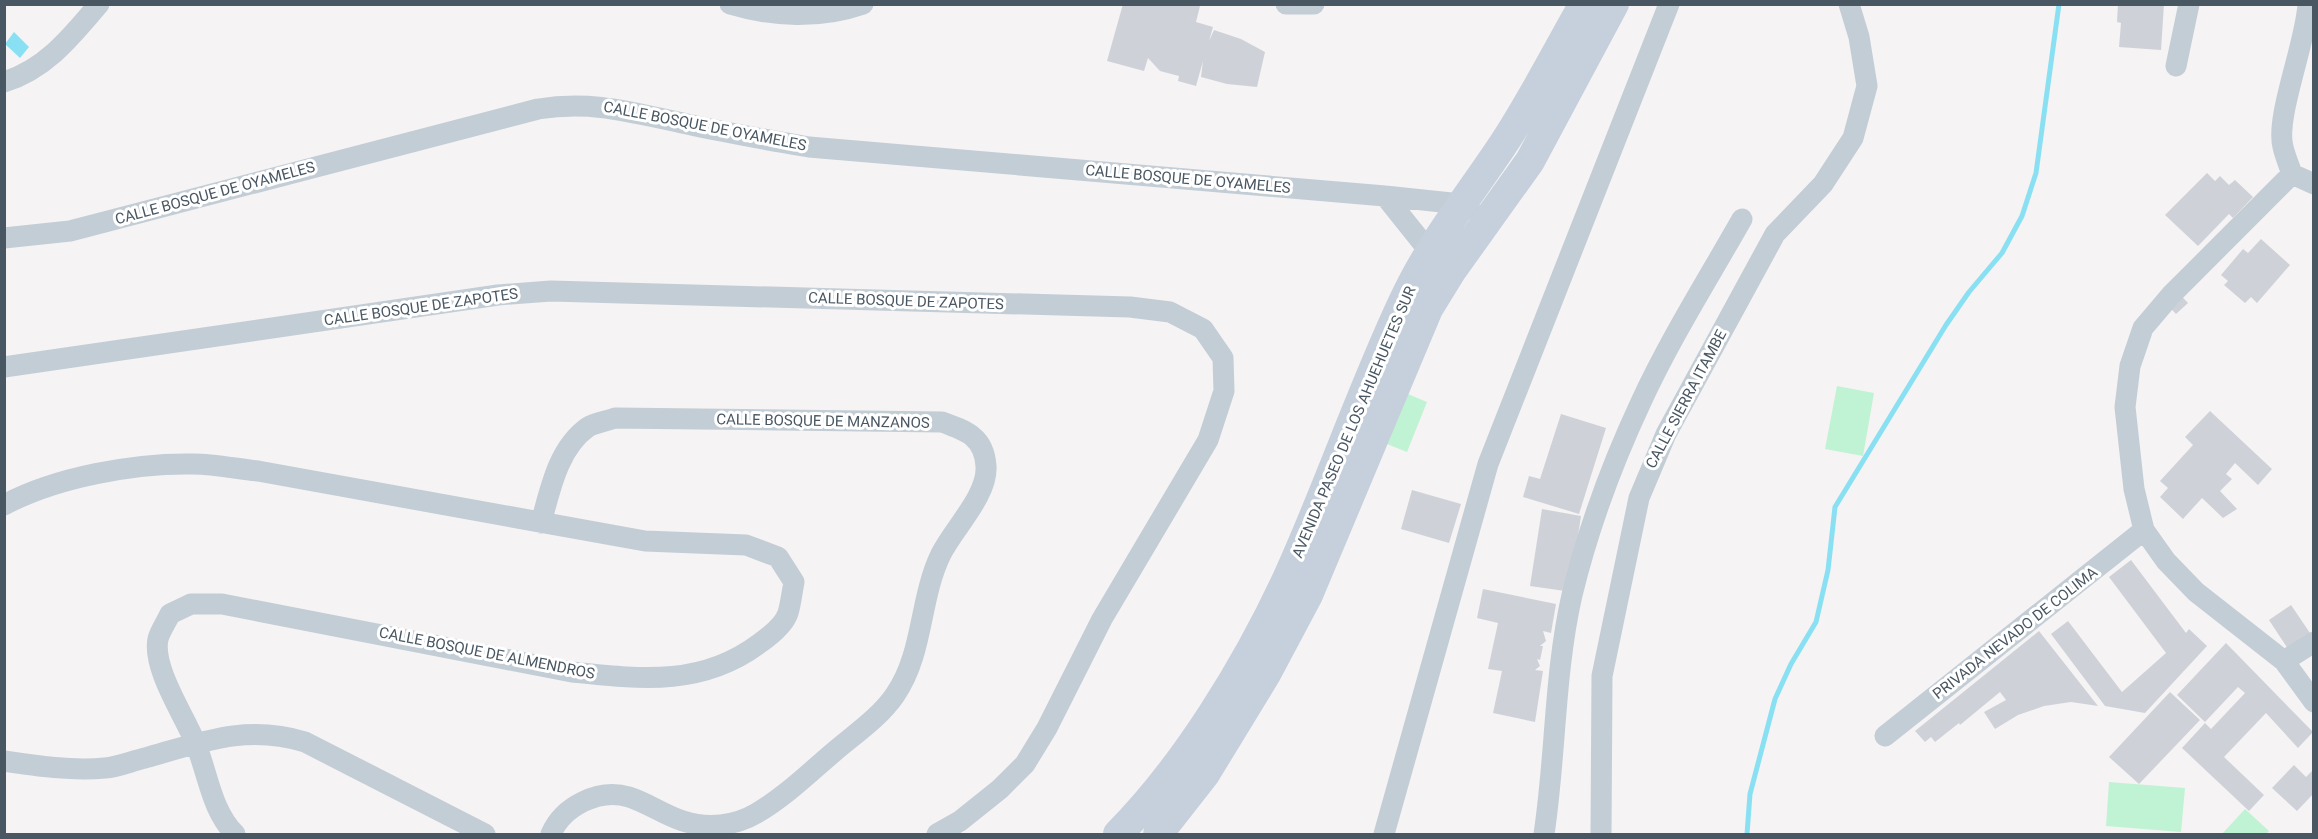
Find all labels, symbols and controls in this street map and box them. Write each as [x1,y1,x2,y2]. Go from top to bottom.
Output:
street label: CALLE BOSQUE DE OYAMELES [602,97,808,155]
street label: CALLE BOSQUE DE OYAMELES [113,158,317,228]
street label: CALLE BOSQUE DE OYAMELES [1085,161,1292,197]
street label: AVENIDA PASEO DE LOS AHUEHUETES SUR [1288,283,1420,561]
street label: CALLE BOSQUE DE ZAPOTES [323,284,519,330]
street label: CALLE BOSQUE DE ZAPOTES [808,289,1004,313]
street label: CALLE SIERRA ITAMBE [1642,326,1730,471]
street label: CALLE BOSQUE DE MANZANOS [716,410,930,432]
street label: PRIVADA NEVADO DE COLIMA [1929,563,2101,703]
street label: CALLE BOSQUE DE ALMENDROS [378,623,596,683]

